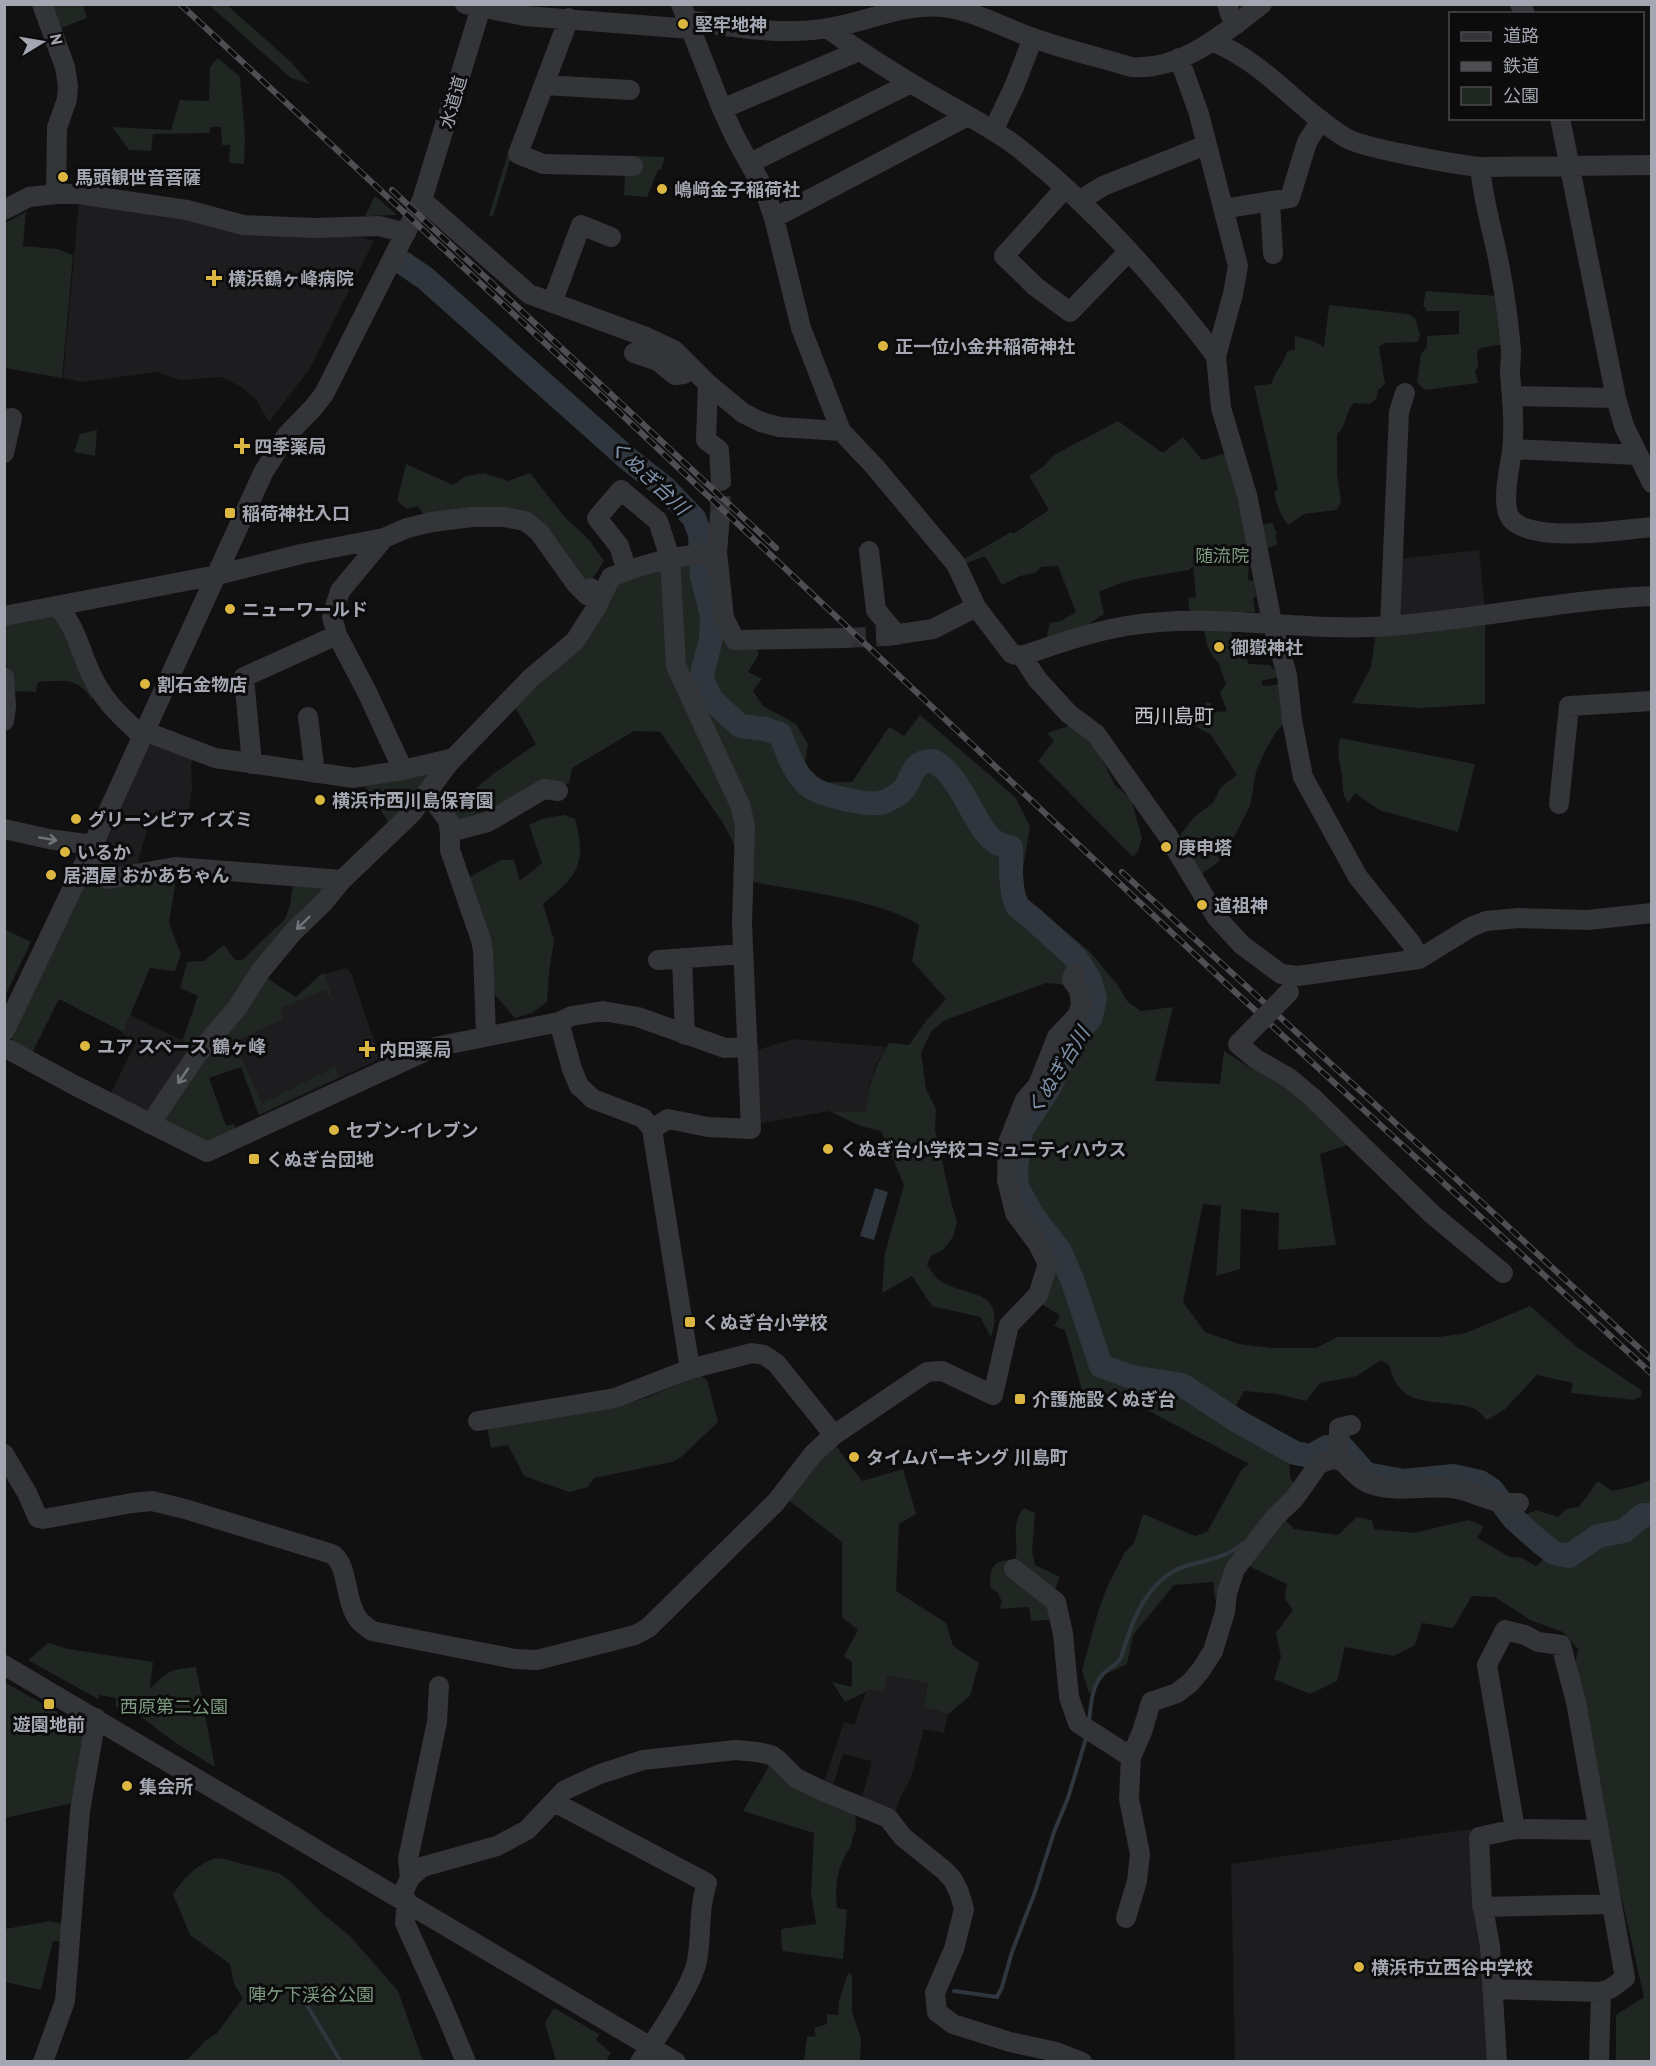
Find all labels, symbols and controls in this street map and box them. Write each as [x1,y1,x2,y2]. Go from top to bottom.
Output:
north arrow [12,12,72,72]
legend [1449,12,1644,120]
place label: 堅牢地神 [695,13,767,36]
marker: 堅牢地神 [676,17,690,31]
text: 道路 [1503,24,1539,47]
text: N [46,32,68,46]
text: 鉄道 [1503,54,1539,77]
street label: 水道道 [435,73,471,131]
text: 公園 [1503,84,1539,107]
place label: 馬頭観世音菩薩 [75,166,201,189]
marker: 馬頭観世音菩薩 [56,170,70,184]
place label: 嶋﨑金子稲荷社 [674,178,800,201]
marker: 嶋﨑金子稲荷社 [655,182,669,196]
place label: 横浜鶴ヶ峰病院 [228,267,354,290]
marker: 横浜鶴ヶ峰病院 [205,269,223,287]
place label: 正一位小金井稲荷神社 [895,335,1075,358]
marker: 正一位小金井稲荷神社 [876,339,890,353]
water label: くぬぎ台川 [604,434,696,522]
place label: 四季薬局 [254,435,326,458]
marker: 四季薬局 [235,439,249,453]
place label: 稲荷神社入口 [242,502,350,525]
marker: 稲荷神社入口 [223,506,237,520]
park label: 随流院 [1195,544,1249,567]
place label: ニューワールド [242,598,368,621]
marker: ニューワールド [223,602,237,616]
place label: 御嶽神社 [1230,636,1303,659]
marker: 御嶽神社 [1212,640,1226,654]
place label: 割石金物店 [157,673,247,696]
marker: 割石金物店 [138,677,152,691]
district label: 西川島町 [1134,703,1214,729]
place label: 横浜市西川島保育園 [332,789,494,812]
marker: 横浜市西川島保育園 [313,793,327,807]
place label: グリーンピア イズミ [88,808,253,831]
marker: グリーンピア イズミ [69,812,83,826]
one-way arrow [38,833,58,844]
place label: 庚申塔 [1178,836,1232,859]
marker: 庚申塔 [1159,840,1173,854]
place label: いるか [77,841,131,864]
marker: いるか [58,845,72,859]
place label: 居酒屋 おかあちゃん [63,864,230,887]
marker: 居酒屋 おかあちゃん [44,868,58,882]
place label: 道祖神 [1214,894,1268,917]
marker: 道祖神 [1195,898,1209,912]
one-way arrow [295,916,310,930]
water label: くぬぎ台川 [1021,1020,1096,1120]
place label: ユア スペース 鶴ヶ峰 [97,1035,266,1058]
place label: 内田薬局 [379,1038,451,1061]
marker: ユア スペース 鶴ヶ峰 [78,1039,92,1053]
marker: 内田薬局 [360,1042,374,1056]
one-way arrow [176,1067,188,1084]
place label: セブン-イレブン [346,1119,478,1142]
marker: セブン-イレブン [327,1123,341,1137]
place label: くぬぎ台小学校コミュニティハウス [840,1138,1127,1161]
marker: くぬぎ台小学校コミュニティハウス [821,1142,835,1156]
place label: くぬぎ台団地 [266,1148,374,1171]
marker: くぬぎ台団地 [247,1152,261,1166]
place label: くぬぎ台小学校 [702,1311,828,1334]
marker: くぬぎ台小学校 [683,1315,697,1329]
place label: 介護施設くぬぎ台 [1032,1388,1176,1411]
marker: 介護施設くぬぎ台 [1013,1392,1027,1406]
place label: タイムパーキング 川島町 [866,1446,1068,1469]
marker: タイムパーキング 川島町 [847,1450,861,1464]
park label: 西原第二公園 [120,1695,228,1718]
marker: 遊園地前 [42,1697,56,1711]
place label: 遊園地前 [13,1713,85,1736]
place label: 集会所 [139,1775,193,1798]
marker: 集会所 [120,1779,134,1793]
place label: 横浜市立西谷中学校 [1371,1956,1533,1979]
marker: 横浜市立西谷中学校 [1352,1960,1366,1974]
park label: 陣ケ下渓谷公園 [248,1983,374,2006]

